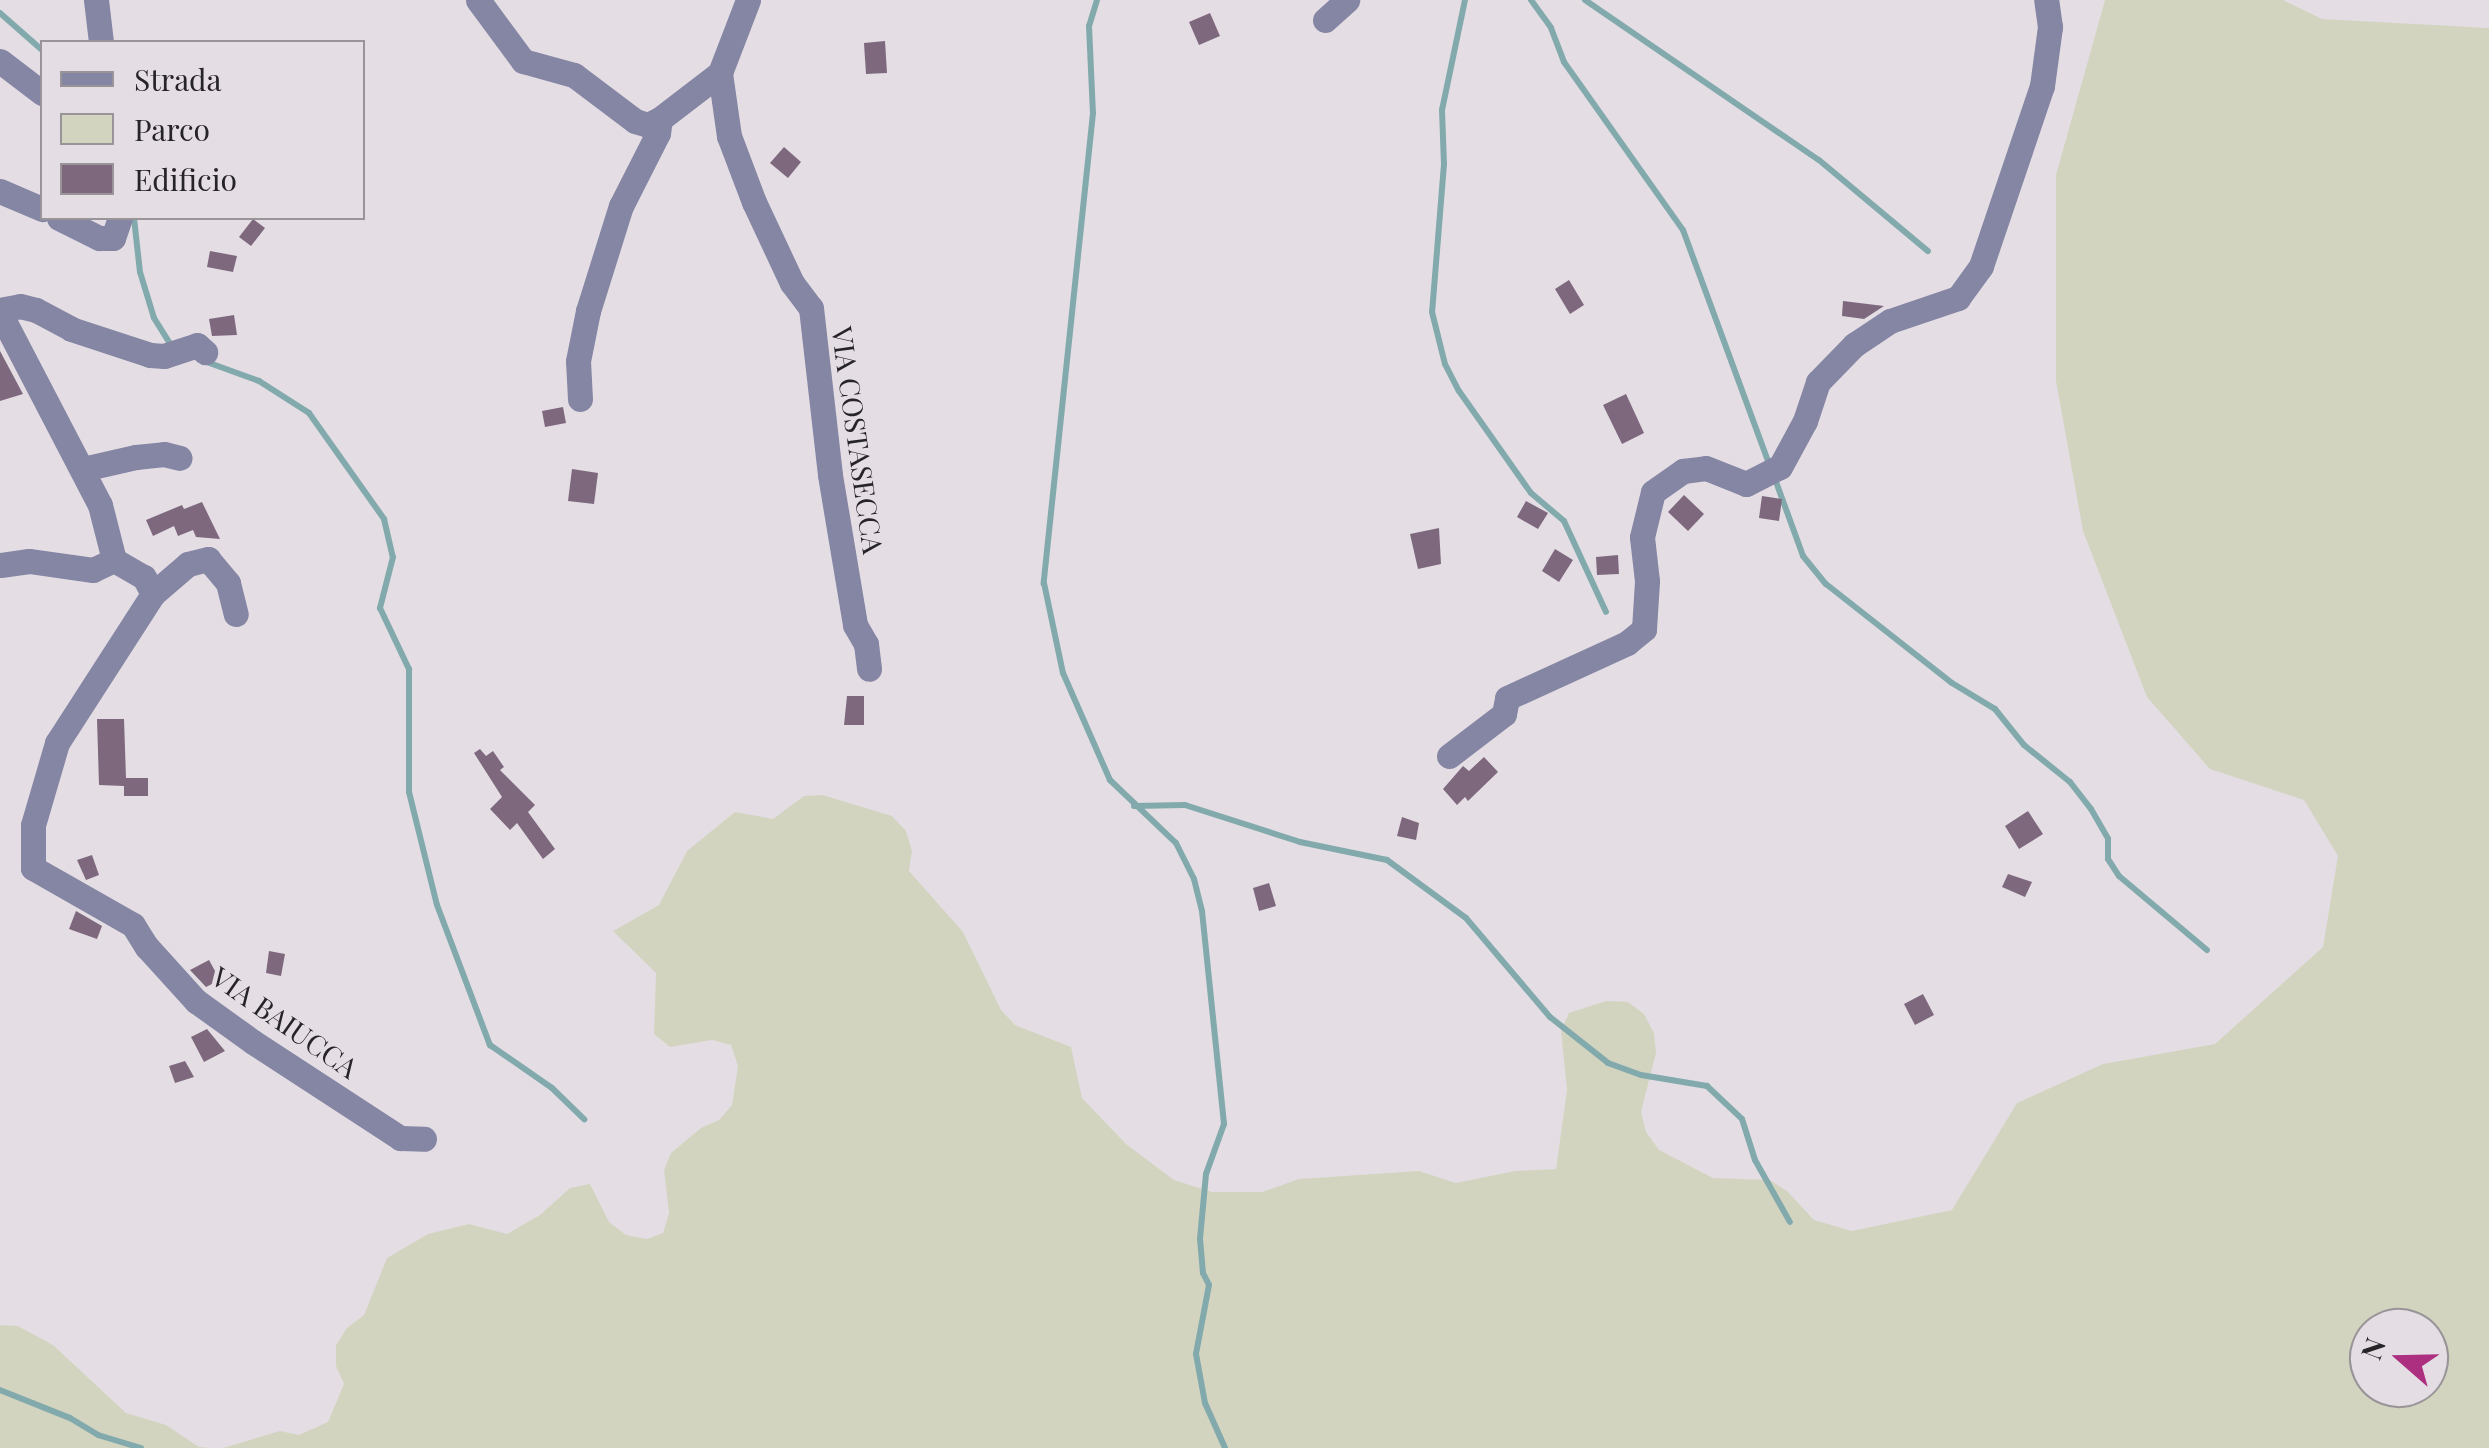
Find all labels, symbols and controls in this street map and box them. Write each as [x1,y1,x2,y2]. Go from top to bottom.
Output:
legend [40,40,365,220]
text: Strada [134,59,221,99]
text: Parco [134,109,210,149]
text: Edificio [134,159,237,199]
street label: VIA COSTASECCA [825,324,891,556]
street label: VIA BAIUCCA [205,959,365,1085]
north arrow [2349,1308,2449,1408]
text: N [2351,1332,2393,1364]

